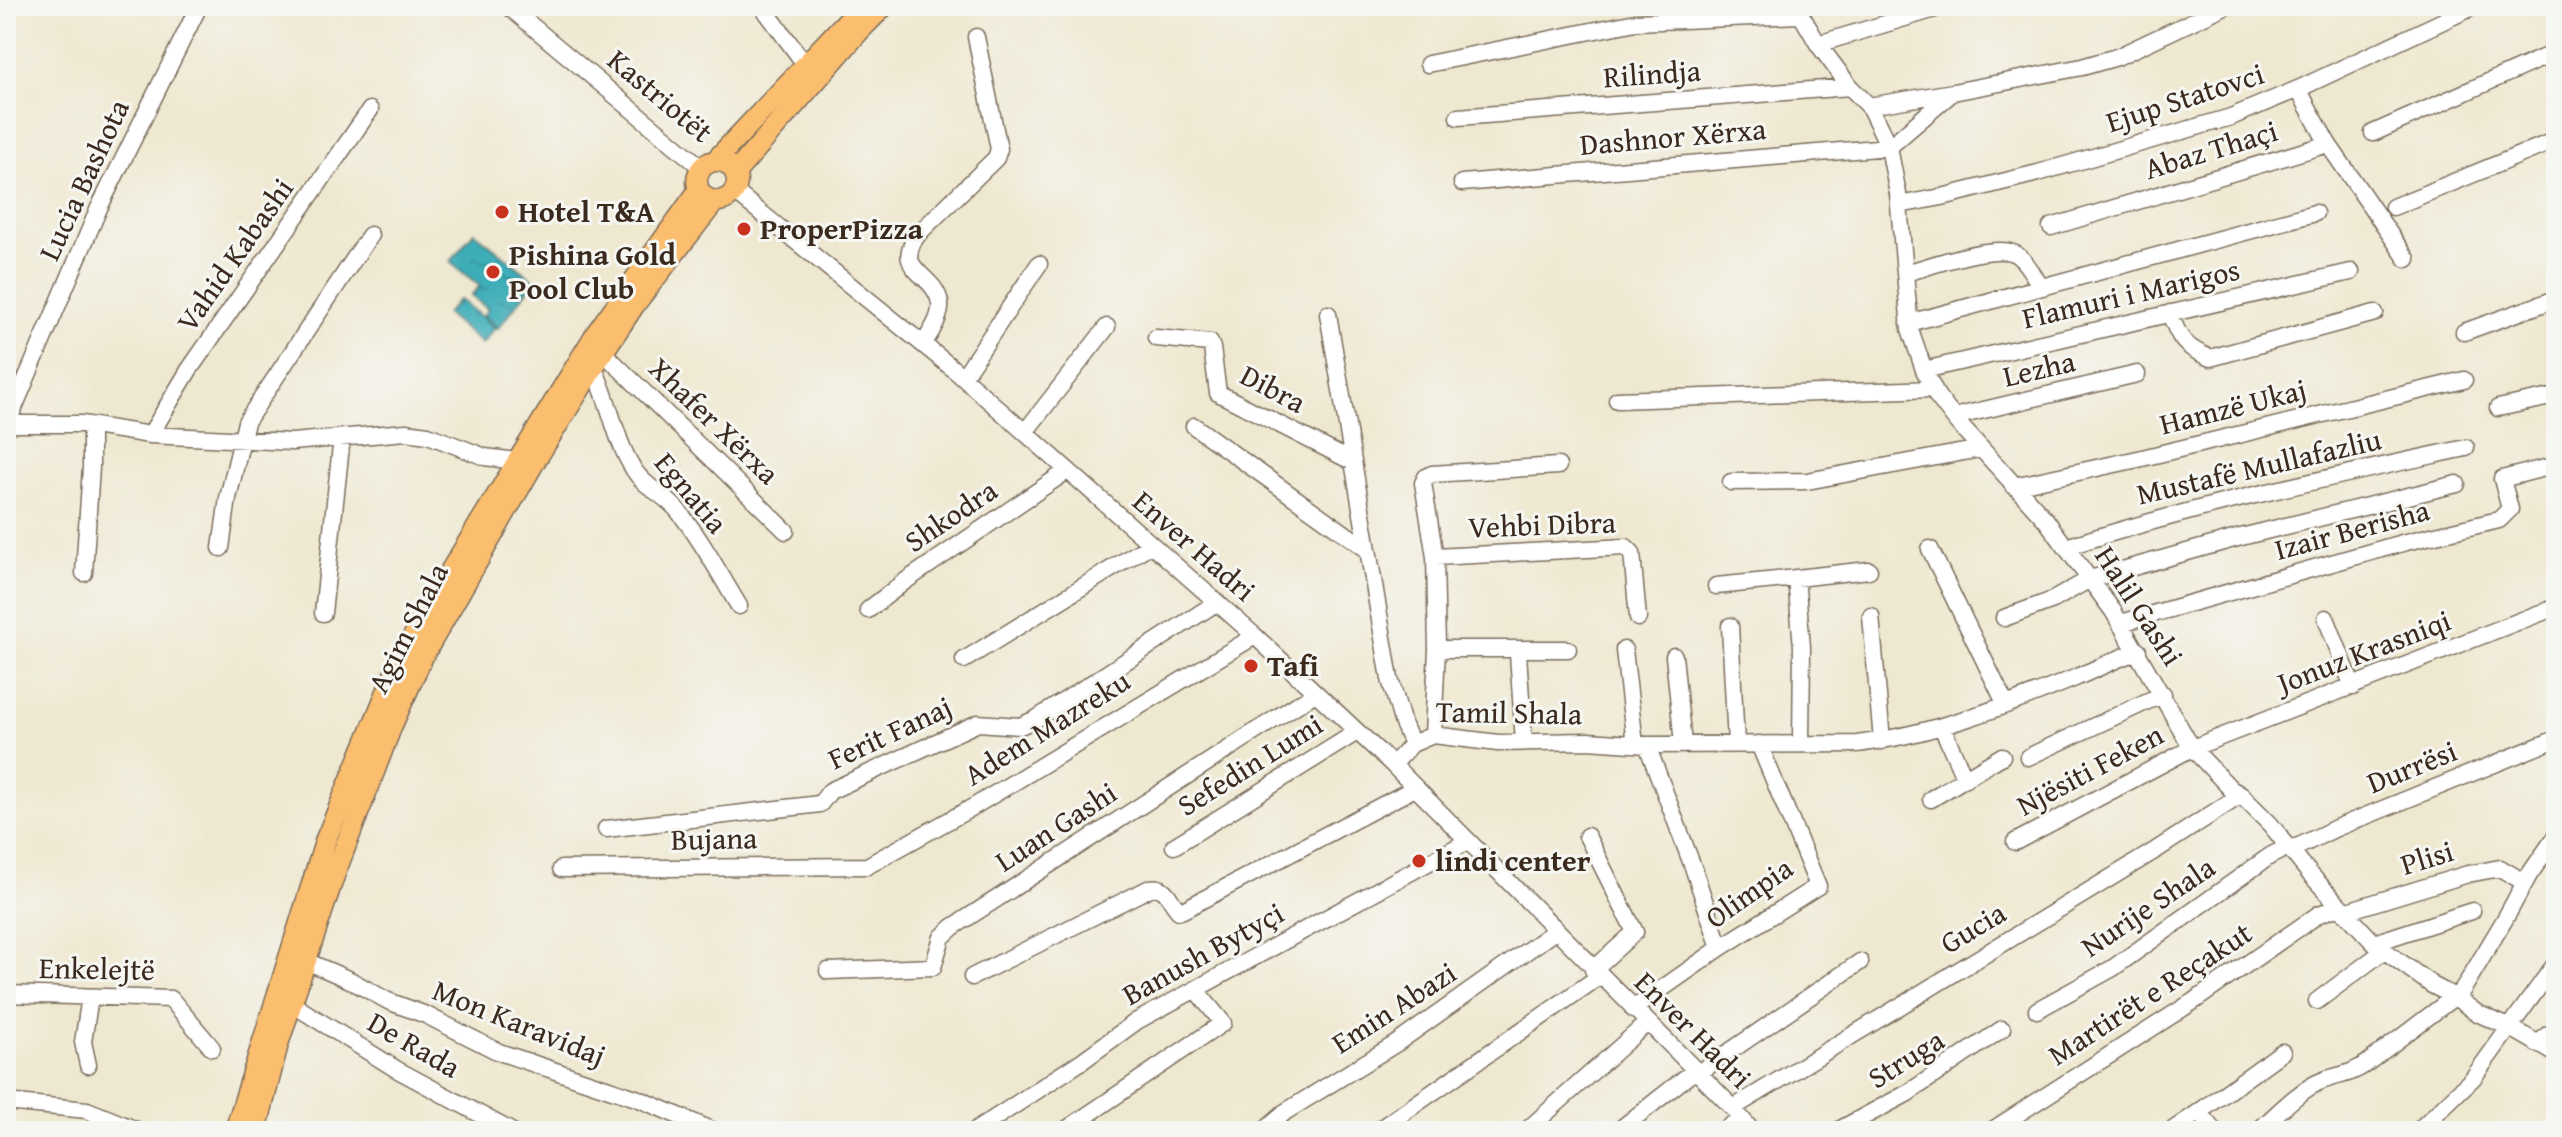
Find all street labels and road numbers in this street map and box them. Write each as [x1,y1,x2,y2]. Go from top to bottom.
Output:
street label: Kastriotët [598,38,723,153]
street label: Rilindja [1602,48,1702,98]
street label: Ejup Statovci [2100,51,2269,143]
street label: Lucia Bashota [27,92,140,267]
street label: Dashnor Xërxa [1578,106,1768,166]
street label: Abaz Thaçi [2139,108,2283,190]
street label: Vahid Kabashi [165,169,303,340]
street label: Flamuri i Marigos [2018,247,2244,339]
street label: Lezha [1998,338,2079,398]
street label: Xhafer Xërxa [639,347,790,494]
street label: Dibra [1233,353,1314,424]
street label: Hamzë Ukaj [2155,367,2311,445]
street label: Mustafë Mullafazliu [2132,416,2386,516]
street label: Egnatia [645,442,739,543]
street label: Shkodra [895,468,1006,562]
street label: Enver Hadri [1124,479,1266,611]
street label: Izair Berisha [2269,487,2434,571]
street label: Vehbi Dibra [1467,499,1617,549]
street label: Halil Gashi [2085,537,2195,674]
street label: Agim Shala [356,555,459,700]
street label: Jonuz Krasniqi [2267,598,2457,706]
street label: Adem Mazreku [955,658,1139,796]
street label: Ferit Fanaj [820,684,959,780]
street label: Tamil Shala [1436,689,1582,735]
street label: Sefedin Lumi [1168,702,1331,826]
street label: Njësiti Feken [2008,712,2171,826]
street label: Durrësi [2360,728,2463,804]
street label: Luan Gashi [986,770,1125,882]
street label: Bujana [670,815,758,861]
street label: Plisi [2395,828,2459,886]
street label: Nurije Shala [2071,845,2223,967]
street label: Olimpia [1696,846,1801,938]
street label: Gucia [1931,890,2014,964]
street label: Banush Bytyçi [1114,891,1291,1016]
street label: Martirët e Reçakut [2039,910,2260,1076]
street label: Enkelejtë [39,945,155,991]
street label: Emin Abazi [1322,950,1465,1064]
street label: Enver Hadri [1625,961,1762,1098]
street label: Mon Karavidaj [426,967,612,1077]
street label: De Rada [360,1000,469,1088]
street label: Struga [1859,1018,1952,1099]

